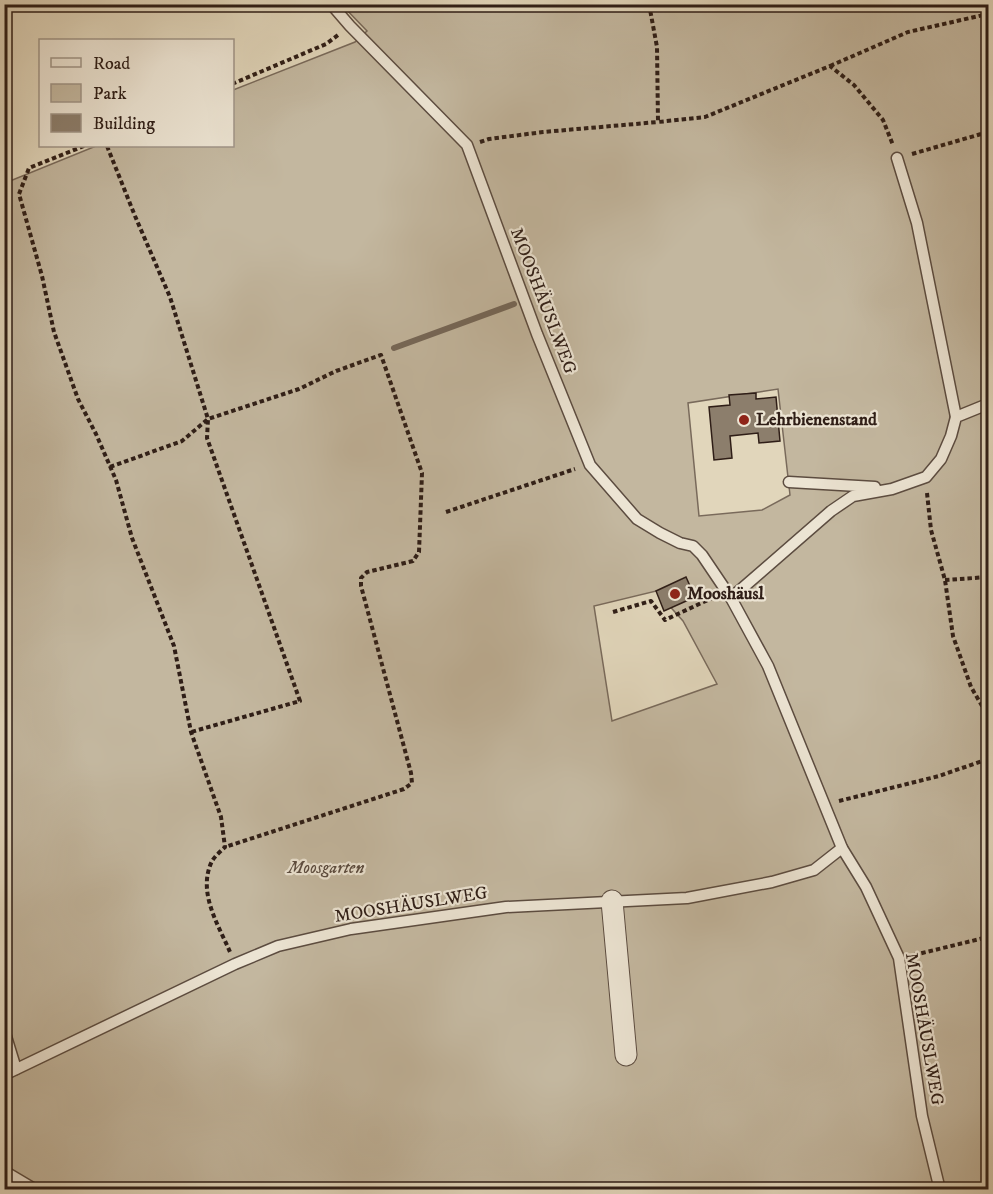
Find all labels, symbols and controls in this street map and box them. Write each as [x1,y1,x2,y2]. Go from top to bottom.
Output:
legend [39,39,234,147]
text: Road [93,53,130,75]
text: Park [93,83,127,105]
text: Building [93,113,155,135]
street label: MOOSHÄUSLWEG [505,225,581,378]
place label: Lehrbienenstand [756,409,878,431]
marker: Lehrbienenstand [737,413,751,427]
place label: Mooshäusl [687,583,764,605]
marker: Mooshäusl [668,587,682,601]
park label: Moosgarten [286,857,364,879]
street label: MOOSHÄUSLWEG [333,882,490,928]
street label: MOOSHÄUSLWEG [900,951,948,1107]

